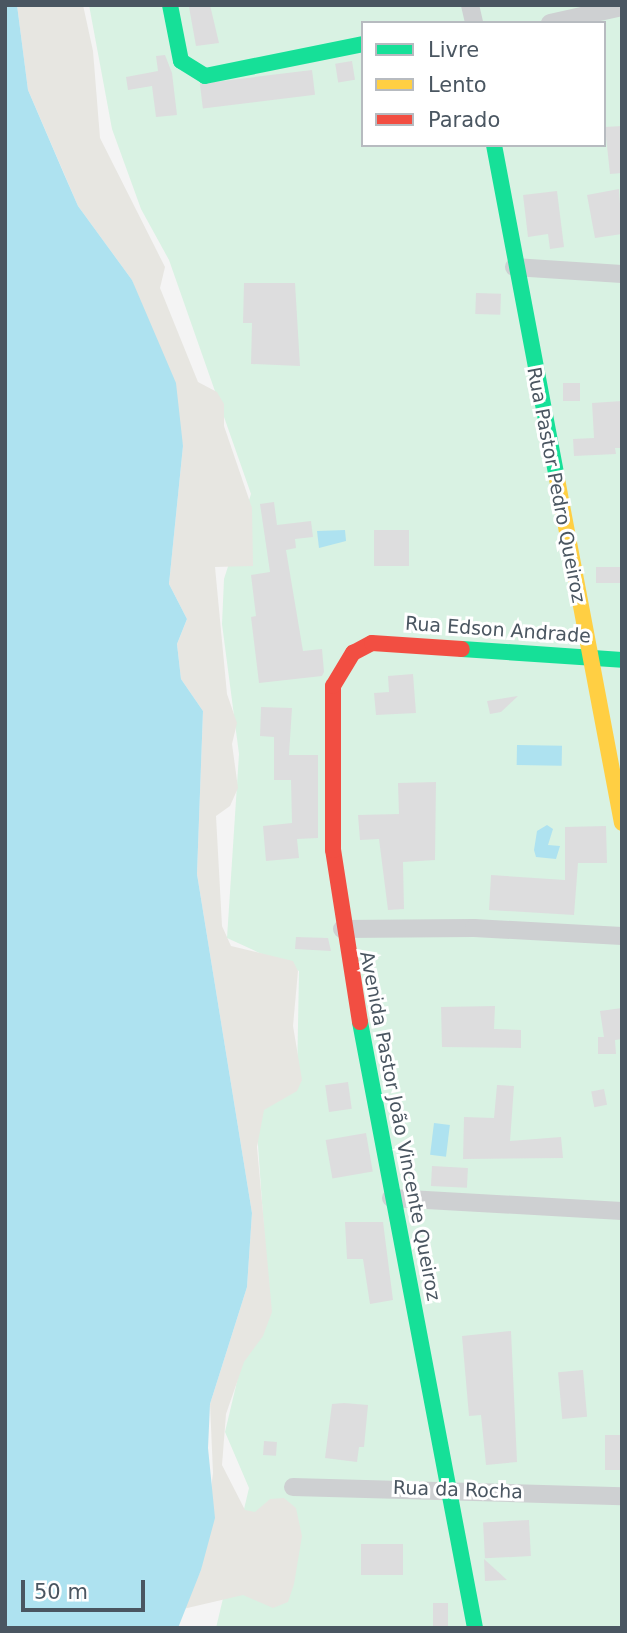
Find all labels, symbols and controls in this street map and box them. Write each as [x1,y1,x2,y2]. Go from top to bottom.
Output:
legend [361,21,606,147]
text: Livre [428,38,479,62]
text: Lento [428,73,487,97]
text: Parado [428,108,500,132]
street label: Rua Pastor Pedro Queiroz [522,365,590,605]
street label: Rua Edson Andrade [404,612,592,648]
street label: Avenida Pastor João Vincente Queiroz [355,949,445,1303]
street label: Rua da Rocha [393,1476,523,1504]
scale bar [24,1566,149,1610]
text: 50 m [34,1580,88,1604]

